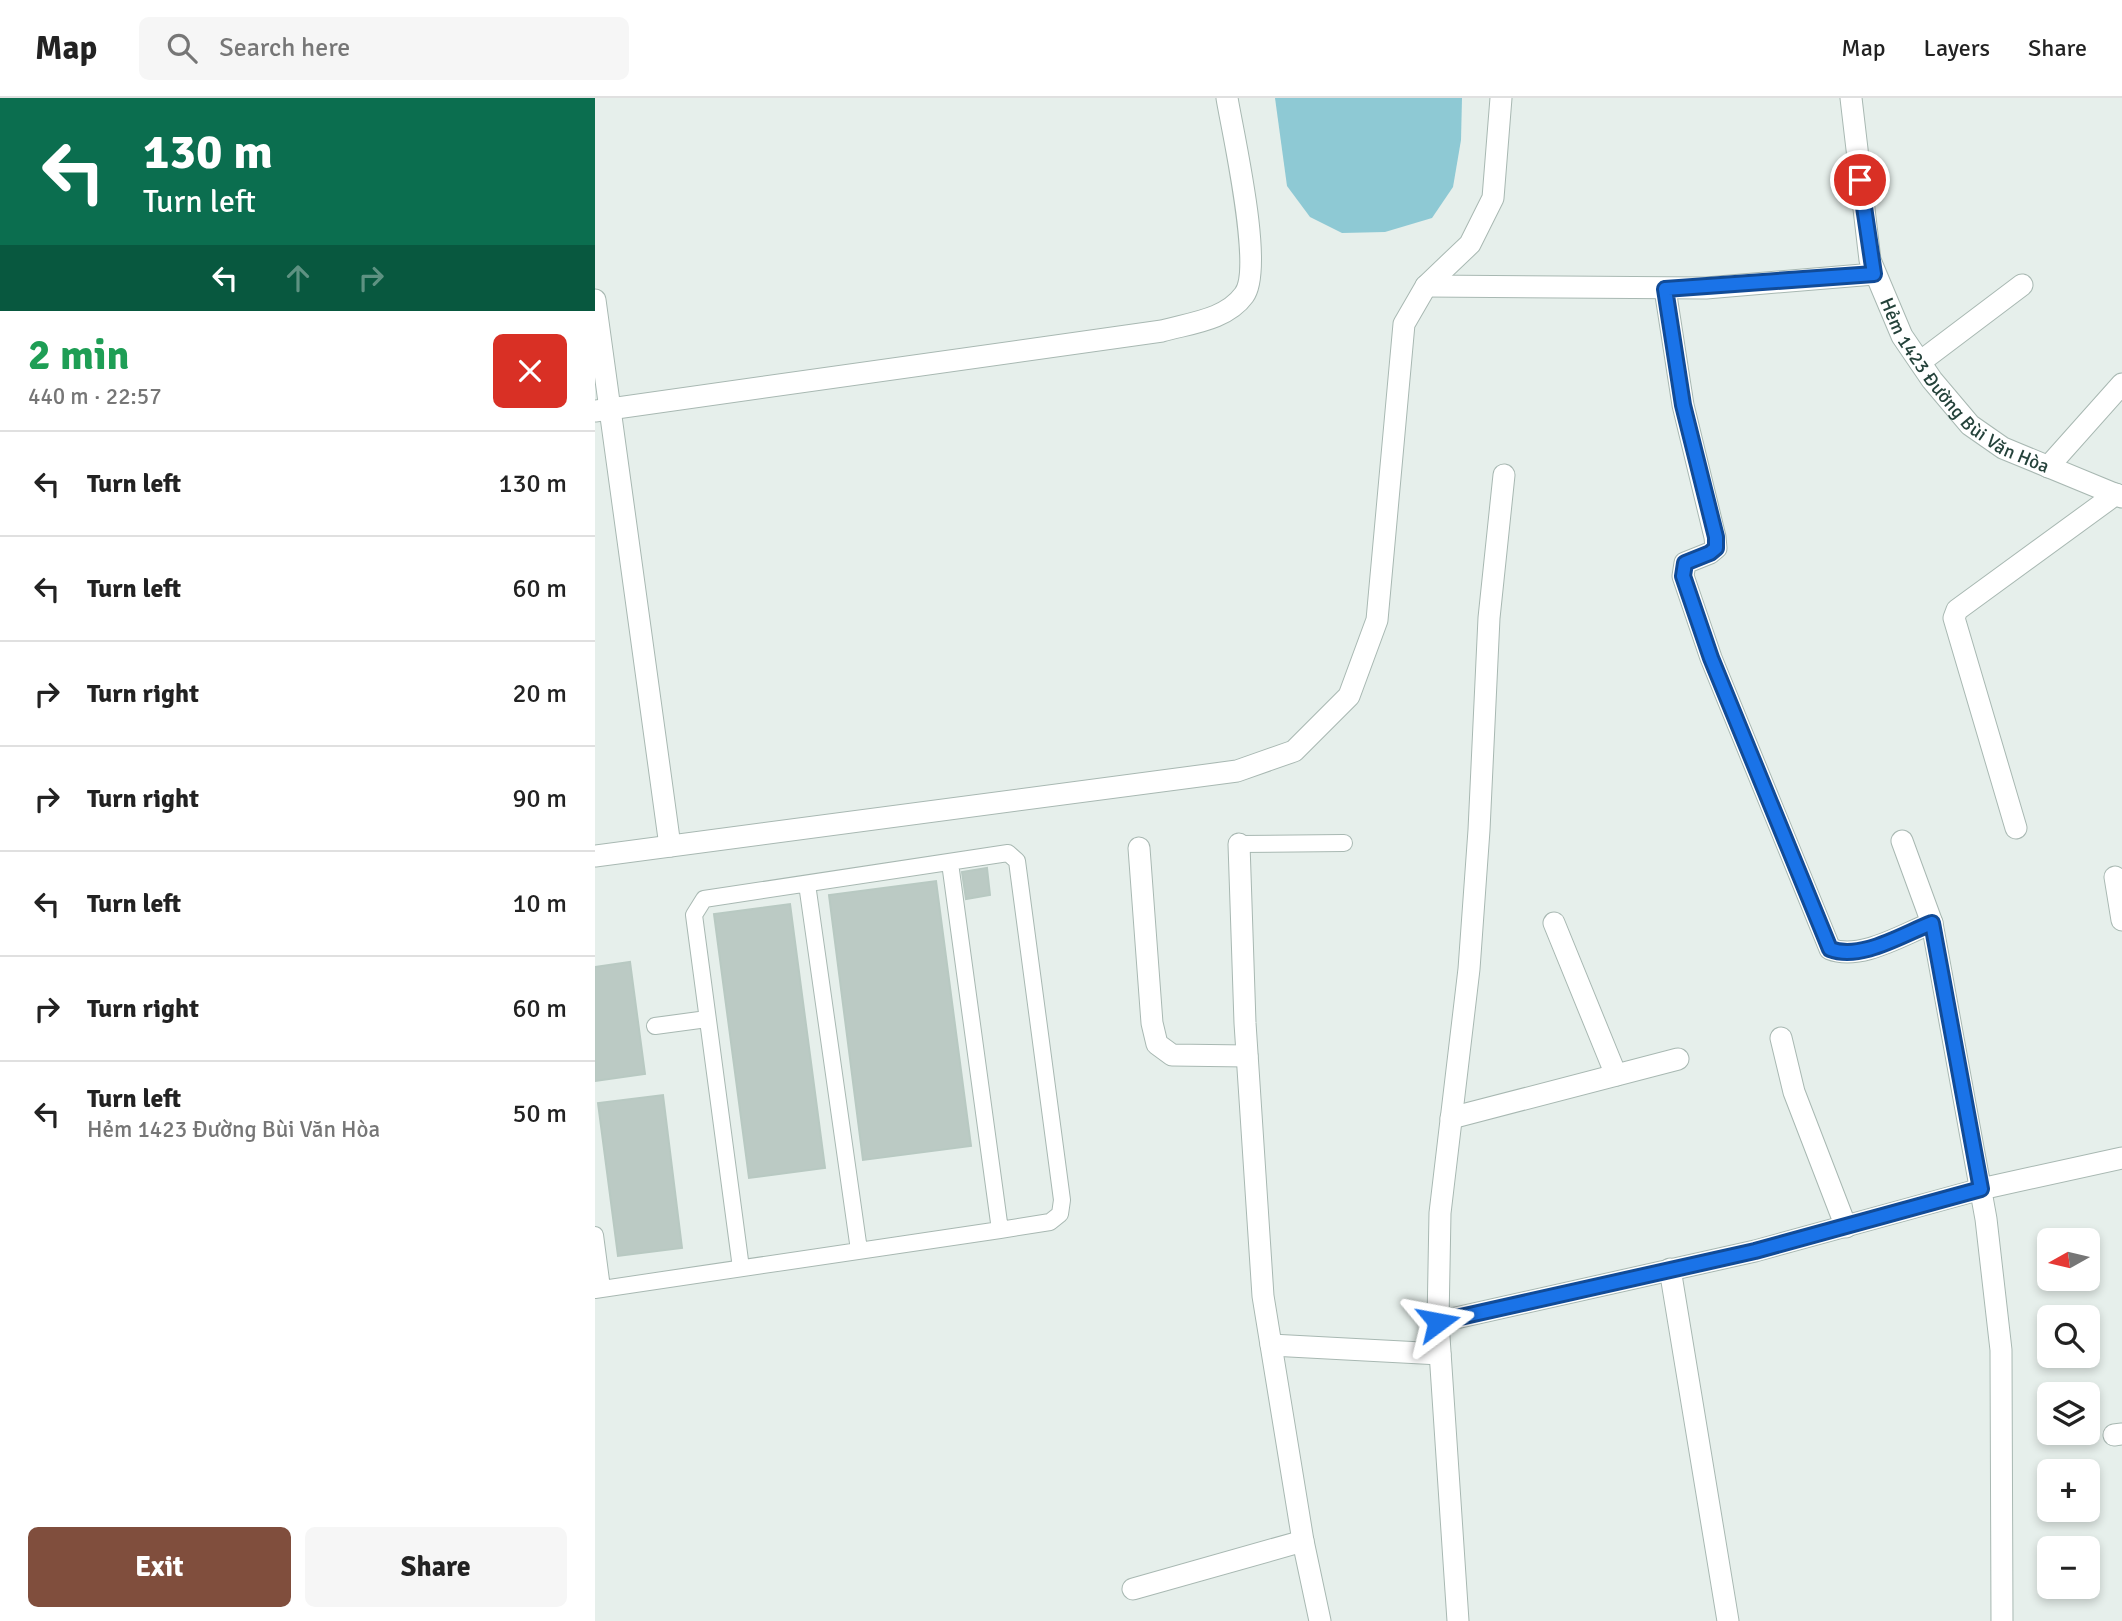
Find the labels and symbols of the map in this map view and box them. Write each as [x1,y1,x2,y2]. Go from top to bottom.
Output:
pin [1830,150,1890,210]
street label: Hẻm 1423 Đường Bùi Văn Hòa [1874,294,2053,479]
north arrow [2037,1228,2100,1292]
position arrow [1401,1285,1475,1359]

